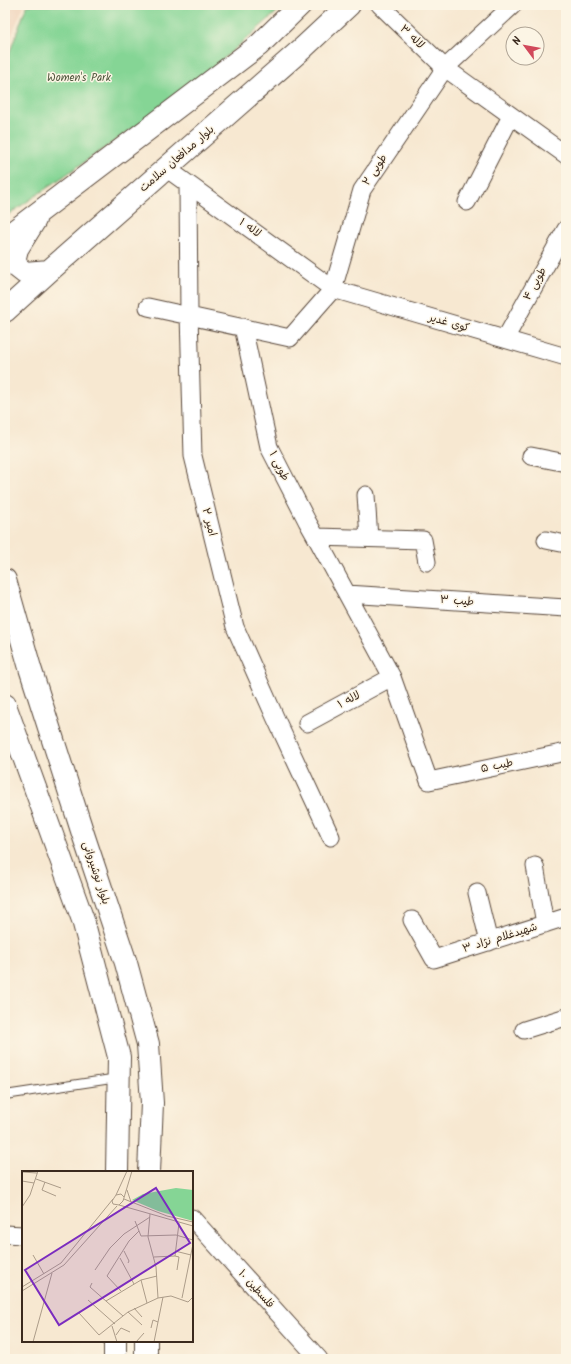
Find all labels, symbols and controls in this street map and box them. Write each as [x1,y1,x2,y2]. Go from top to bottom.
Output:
street label: لاله ۳ [395,20,429,54]
north arrow [505,26,545,66]
text: N [508,33,527,49]
park label: Women's Park [47,69,112,87]
street label: بلوار مدافعان سلامت [135,121,219,197]
street label: طوبی ۲ [358,150,392,190]
street label: لاله ۱ [235,214,265,242]
street label: طوبی ۴ [518,264,552,304]
street label: کوی غدیر [425,308,472,337]
street label: طوبی ۱ [264,448,294,484]
street label: امیر ۲ [197,506,221,538]
street label: طیب ۳ [439,591,475,611]
street label: لاله ۱ [334,686,364,714]
street label: طیب ۵ [479,754,515,778]
street label: بلوار نوشیروانی [77,839,115,907]
street label: شهیدغلام نژاد ۳ [460,918,540,958]
inset map [22,1171,193,1342]
street label: فلسطین ۱۰ [233,1265,279,1313]

